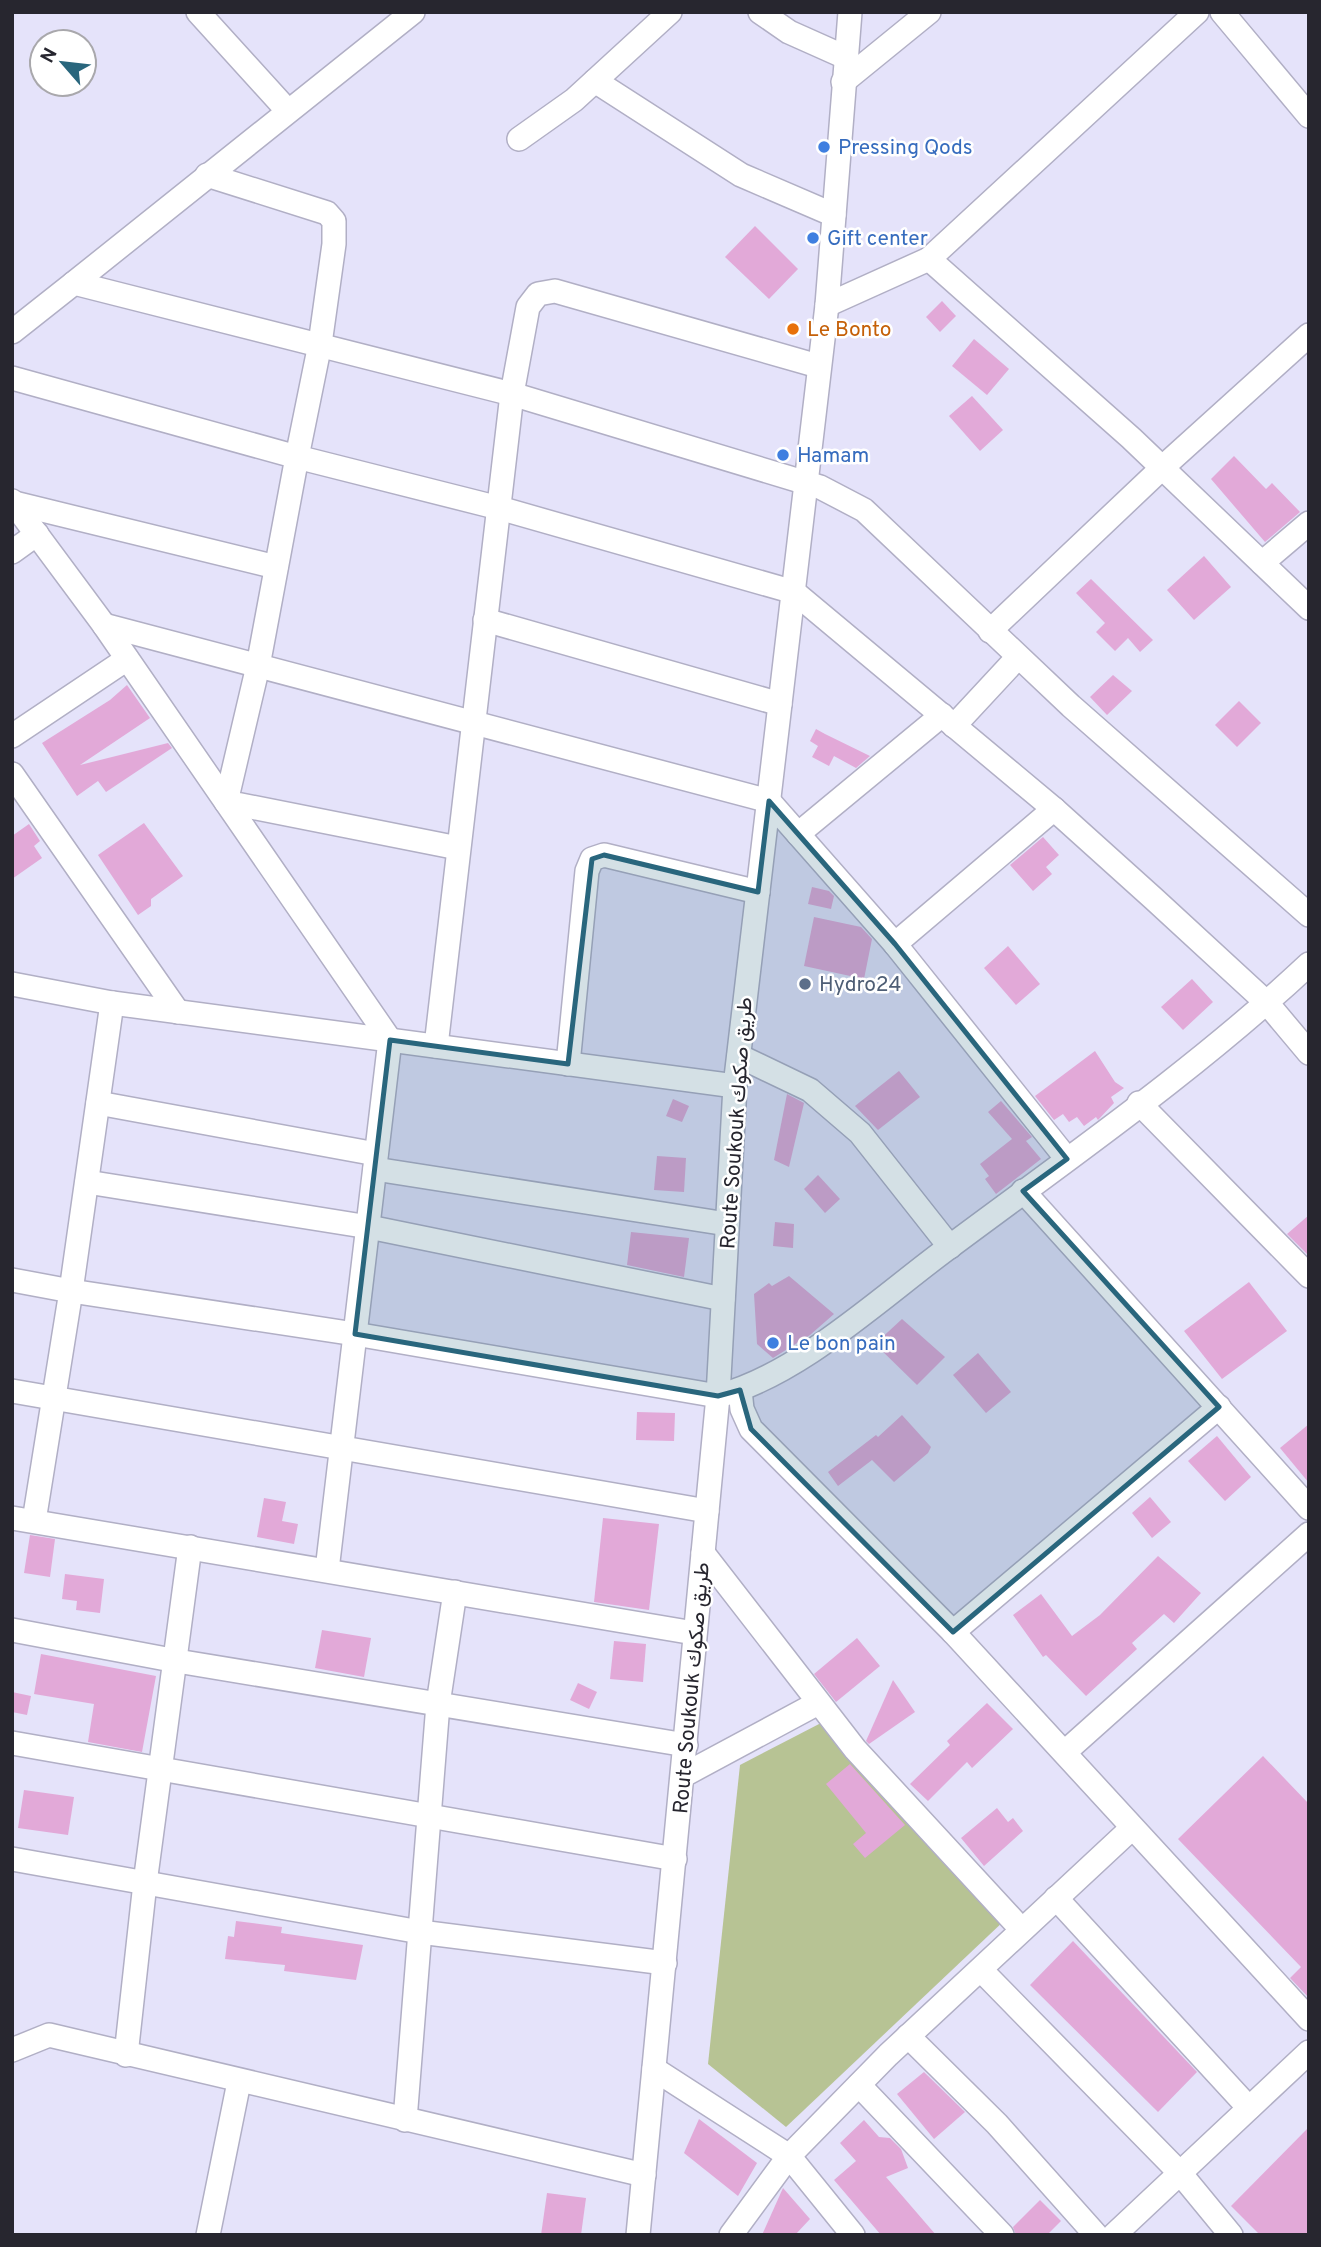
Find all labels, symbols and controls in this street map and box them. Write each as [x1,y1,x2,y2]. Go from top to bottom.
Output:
north arrow [28,28,98,98]
text: N [36,44,64,68]
place label: Pressing Qods [838,135,973,162]
marker: Pressing Qods [816,139,832,155]
place label: Gift center [827,226,928,253]
marker: Gift center [805,230,821,246]
place label: Le Bonto [807,317,892,344]
marker: Le Bonto [785,321,801,337]
place label: Hamam [797,443,869,470]
marker: Hamam [775,447,791,463]
place label: Hydro24 [819,972,902,999]
marker: Hydro24 [797,976,813,992]
street label: Route Soukouk طريق صكوك [715,996,760,1250]
place label: Le bon pain [787,1331,896,1358]
marker: Le bon pain [765,1335,781,1351]
street label: Route Soukouk طريق صكوك [668,1561,717,1815]

